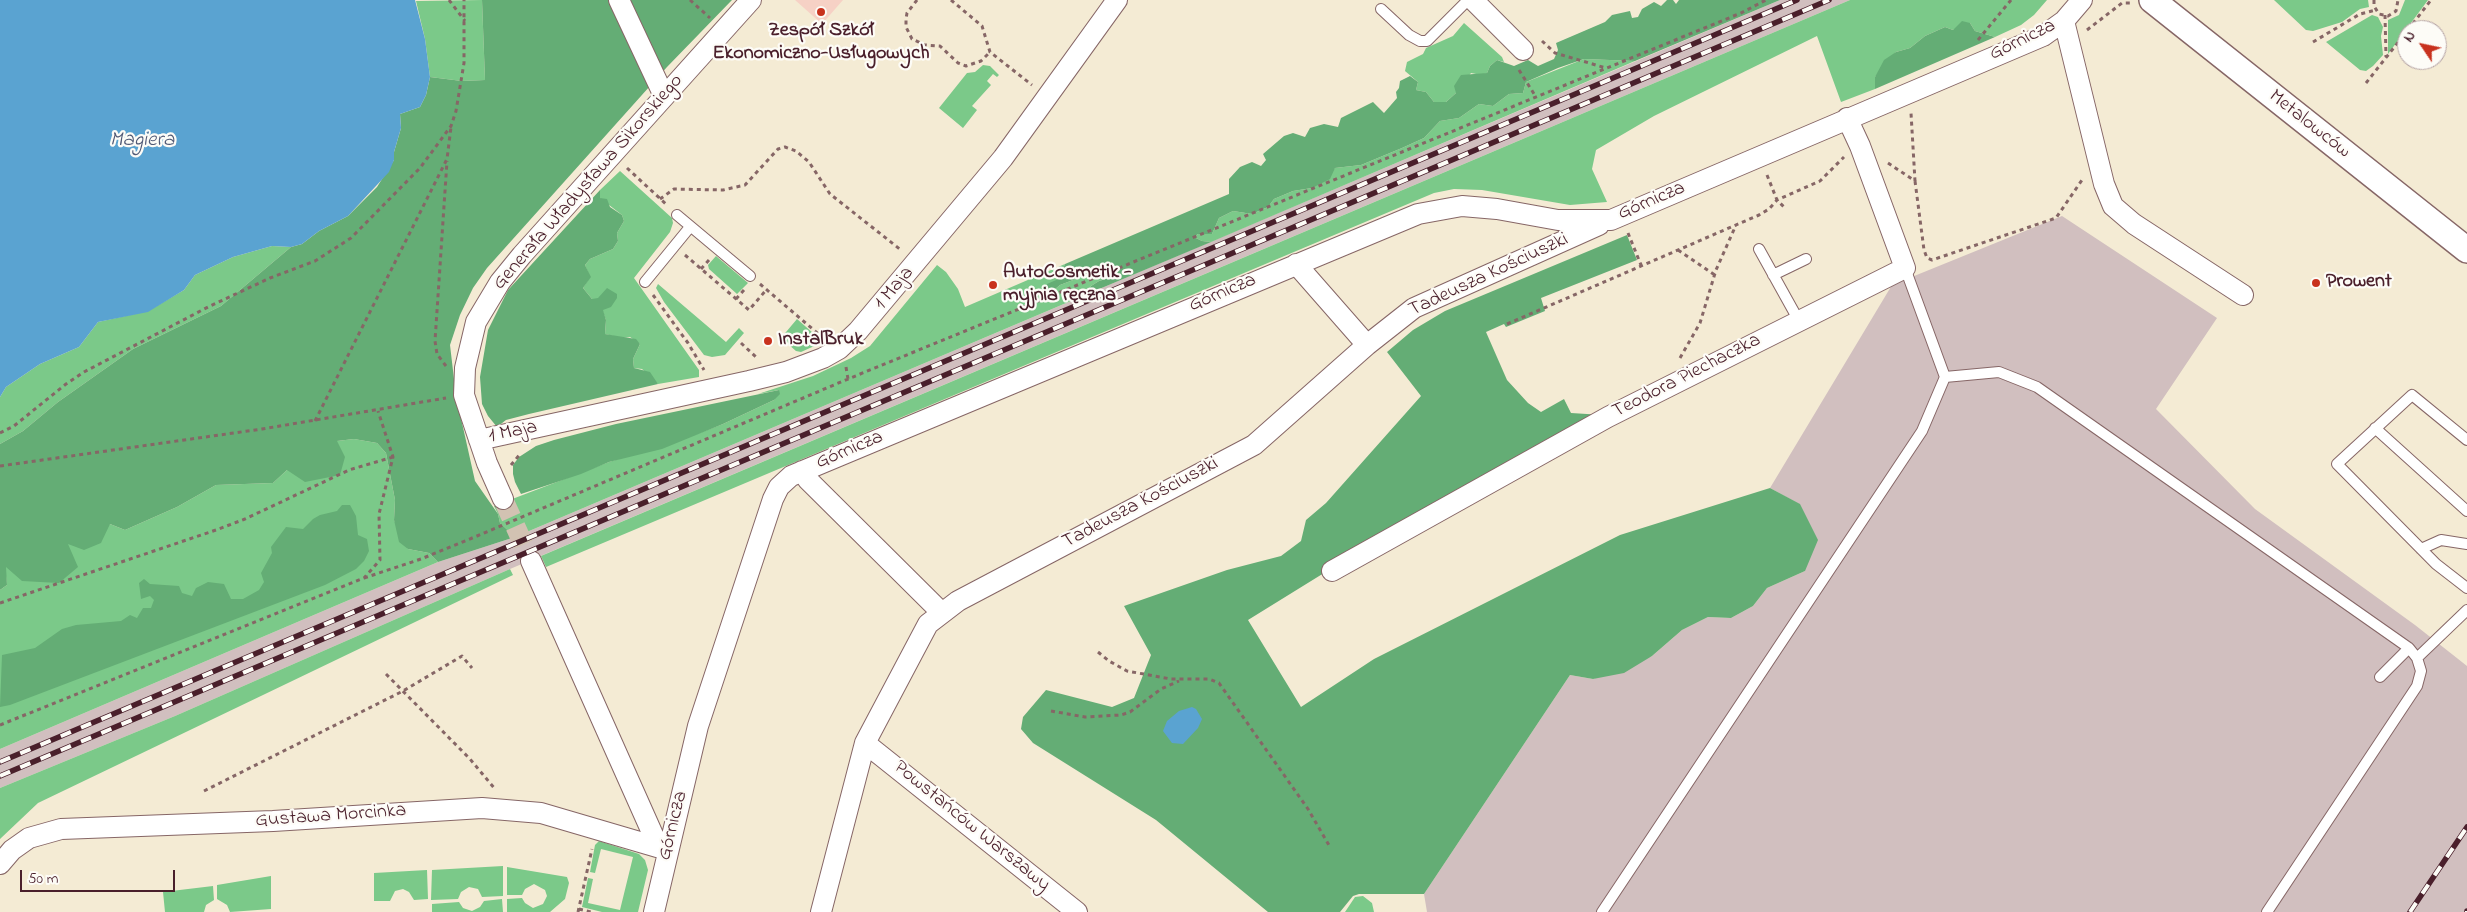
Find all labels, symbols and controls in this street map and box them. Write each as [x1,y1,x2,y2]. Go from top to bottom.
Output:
marker: Zespół Szkół Ekonomiczno-Usługowych [815,6,827,18]
street label: Górnicza [1986,15,2060,67]
place label: Zespół Szkół Ekonomiczno-Usługowych [712,20,930,67]
north arrow [2397,20,2447,70]
text: N [2399,27,2421,47]
street label: Generała Władysława Sikorskiego [489,70,689,296]
street label: Metalowców [2263,85,2355,165]
water label: Magiera [110,129,174,155]
street label: Górnicza [1615,177,1689,227]
street label: Tadeusza Kościuszki [1405,229,1573,323]
street label: 1 Maja [870,262,920,316]
place label: AutoCosmetik - myjnia ręczna [1003,262,1131,309]
street label: Górnicza [1186,269,1260,319]
place label: Prowent [2326,271,2392,295]
marker: Prowent [2310,277,2322,289]
marker: AutoCosmetik - myjnia ręczna [987,279,999,291]
place label: InstalBruk [778,329,863,353]
street label: Teodora Piechaczka [1609,329,1765,425]
marker: InstalBruk [762,335,774,347]
street label: 1 Maja [486,416,540,450]
street label: Górnicza [813,426,887,476]
street label: Tadeusza Kościuszki [1059,453,1223,555]
street label: Powstańców Warszawy [888,756,1054,898]
street label: Górnicza [654,789,694,863]
street label: Gustawa Morcinka [255,800,407,834]
scale bar [22,860,178,892]
text: 50 m [28,868,58,890]

